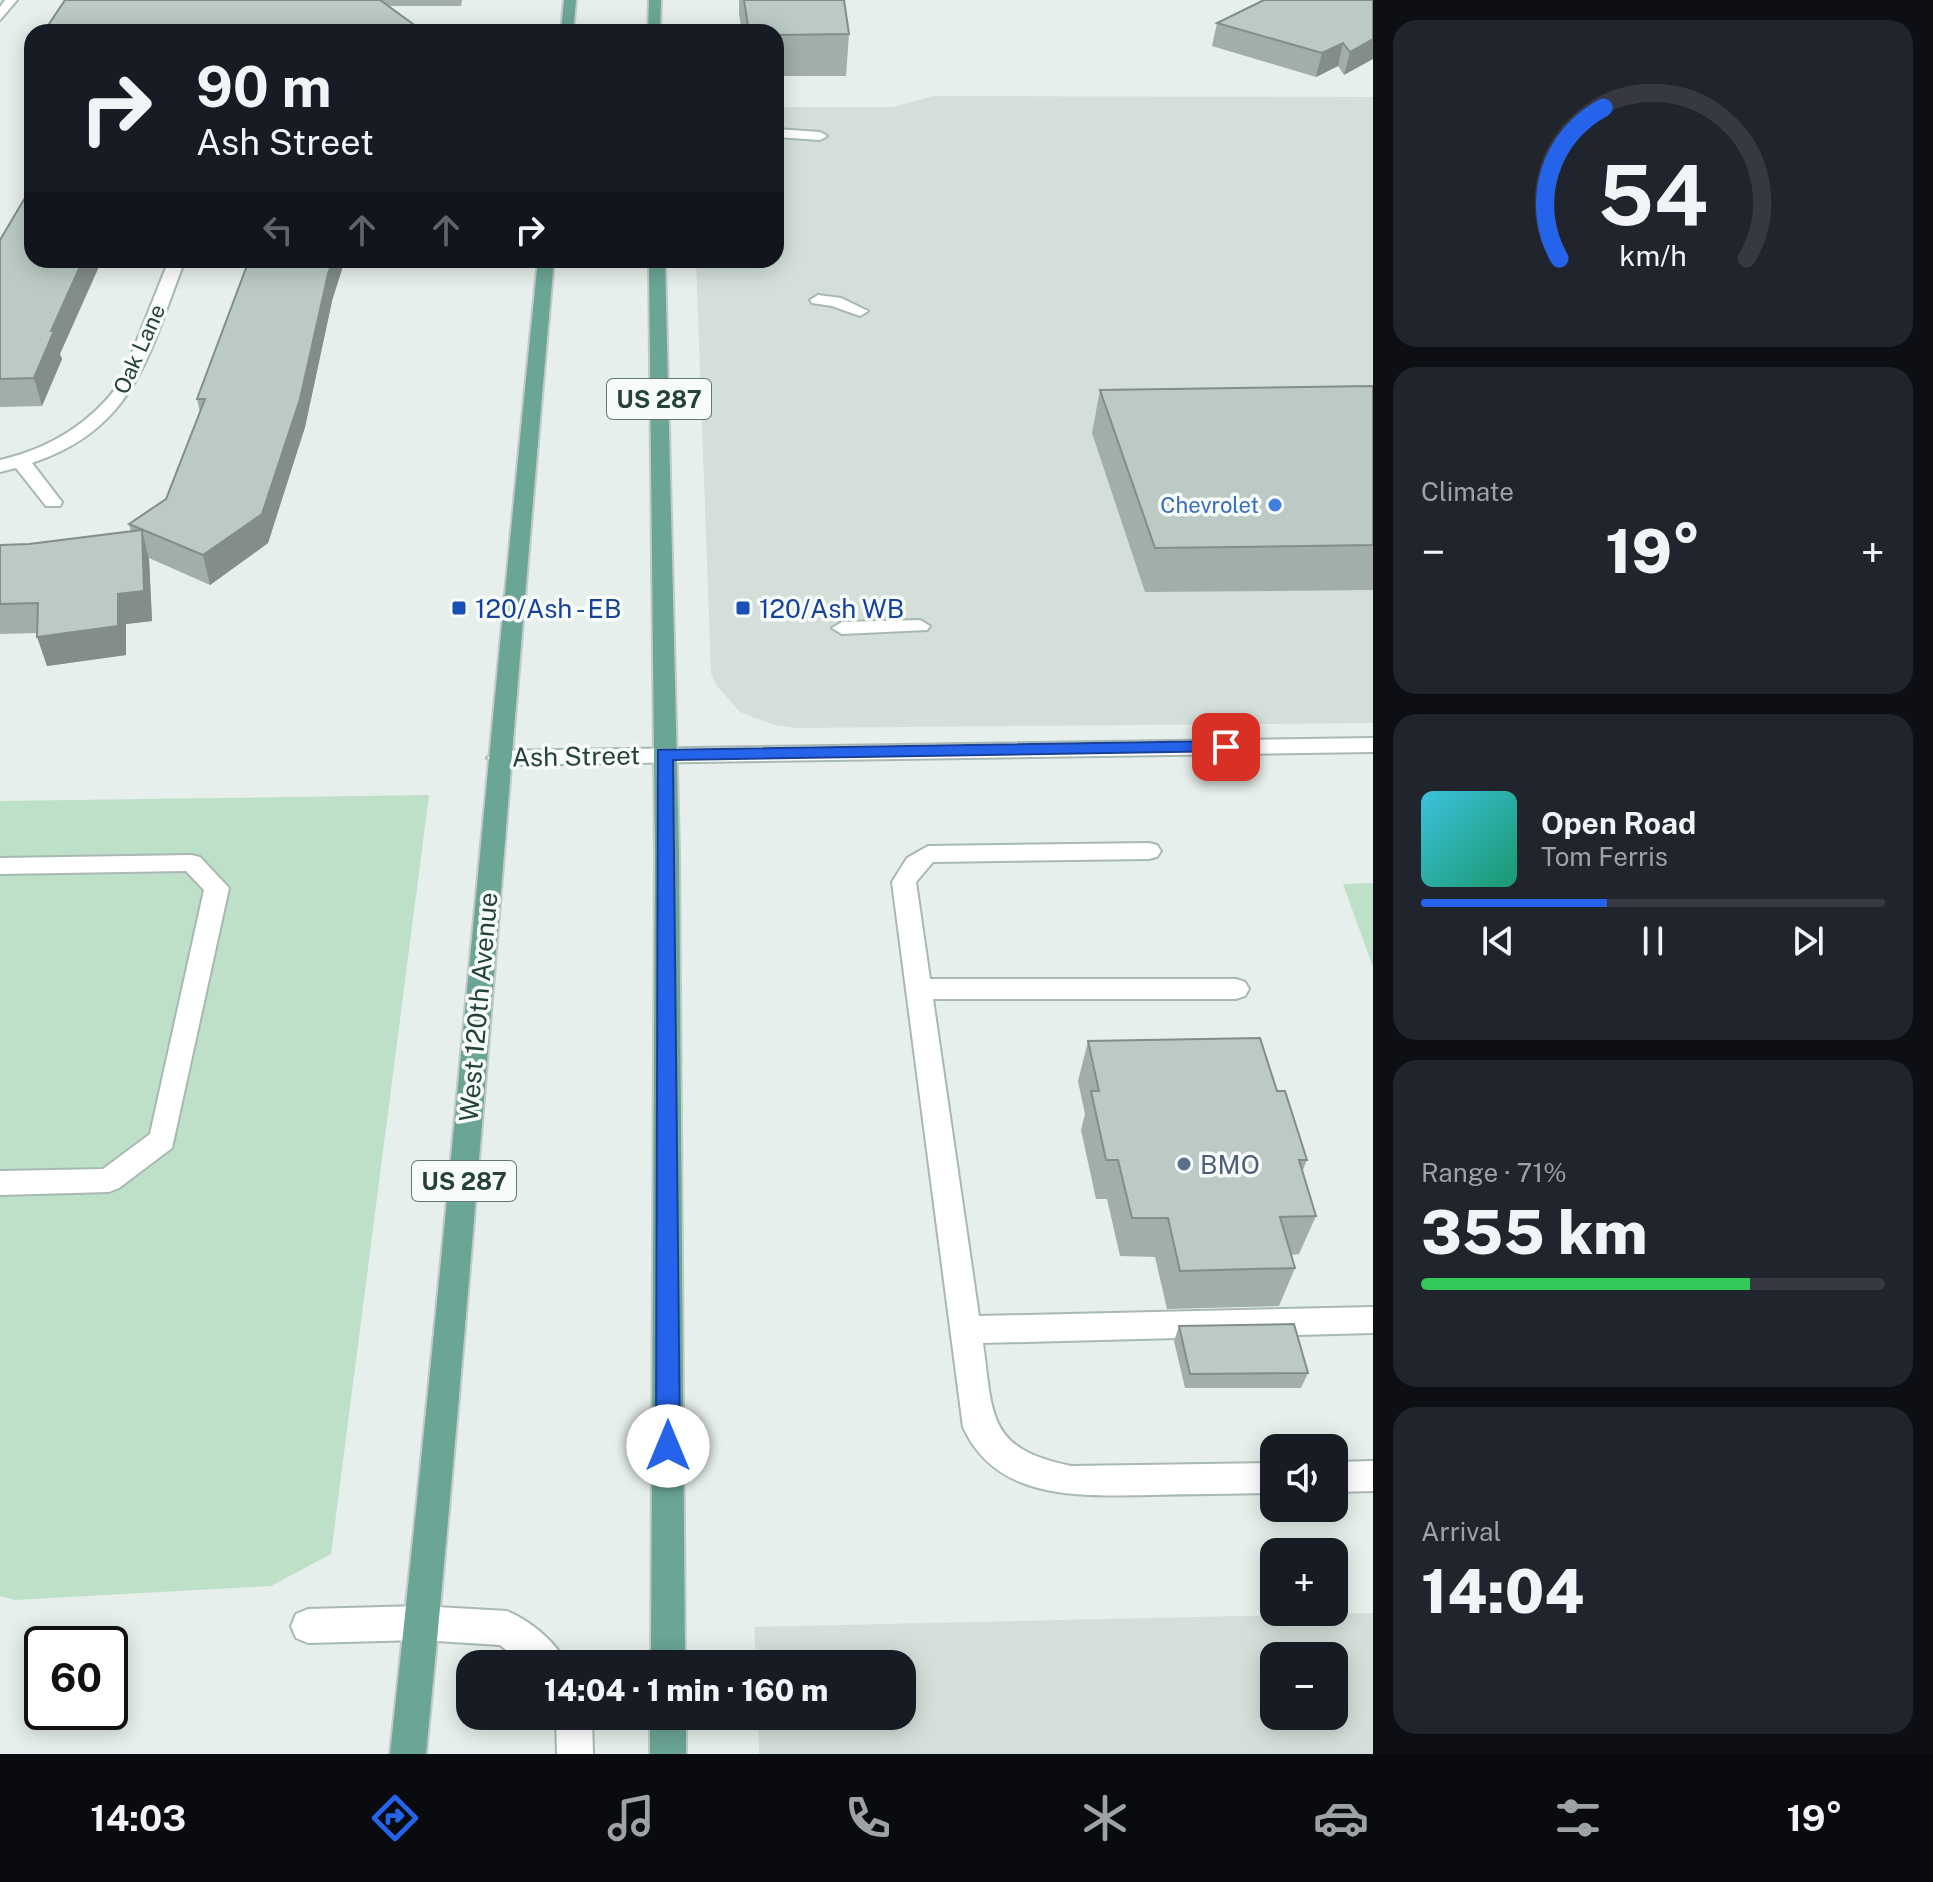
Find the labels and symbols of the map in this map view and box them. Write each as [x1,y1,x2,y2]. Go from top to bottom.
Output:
street label: Oak Lane [108,300,170,398]
road number: US 287 [607,379,711,419]
place label: Chevrolet [1160,492,1259,518]
marker: Chevrolet [1266,496,1284,514]
place label: 120/Ash - EB [475,593,621,624]
place label: 120/Ash WB [759,593,904,624]
marker: 120/Ash - EB [450,599,468,617]
marker: 120/Ash WB [734,599,752,617]
pin [1192,713,1260,781]
street label: Ash Street [511,739,641,773]
street label: West 120th Avenue [453,891,503,1123]
place label: BMO [1200,1149,1260,1180]
marker: BMO [1175,1155,1193,1173]
road number: US 287 [412,1161,516,1201]
position arrow [626,1404,710,1488]
speed limit sign: 60 [24,1626,128,1730]

